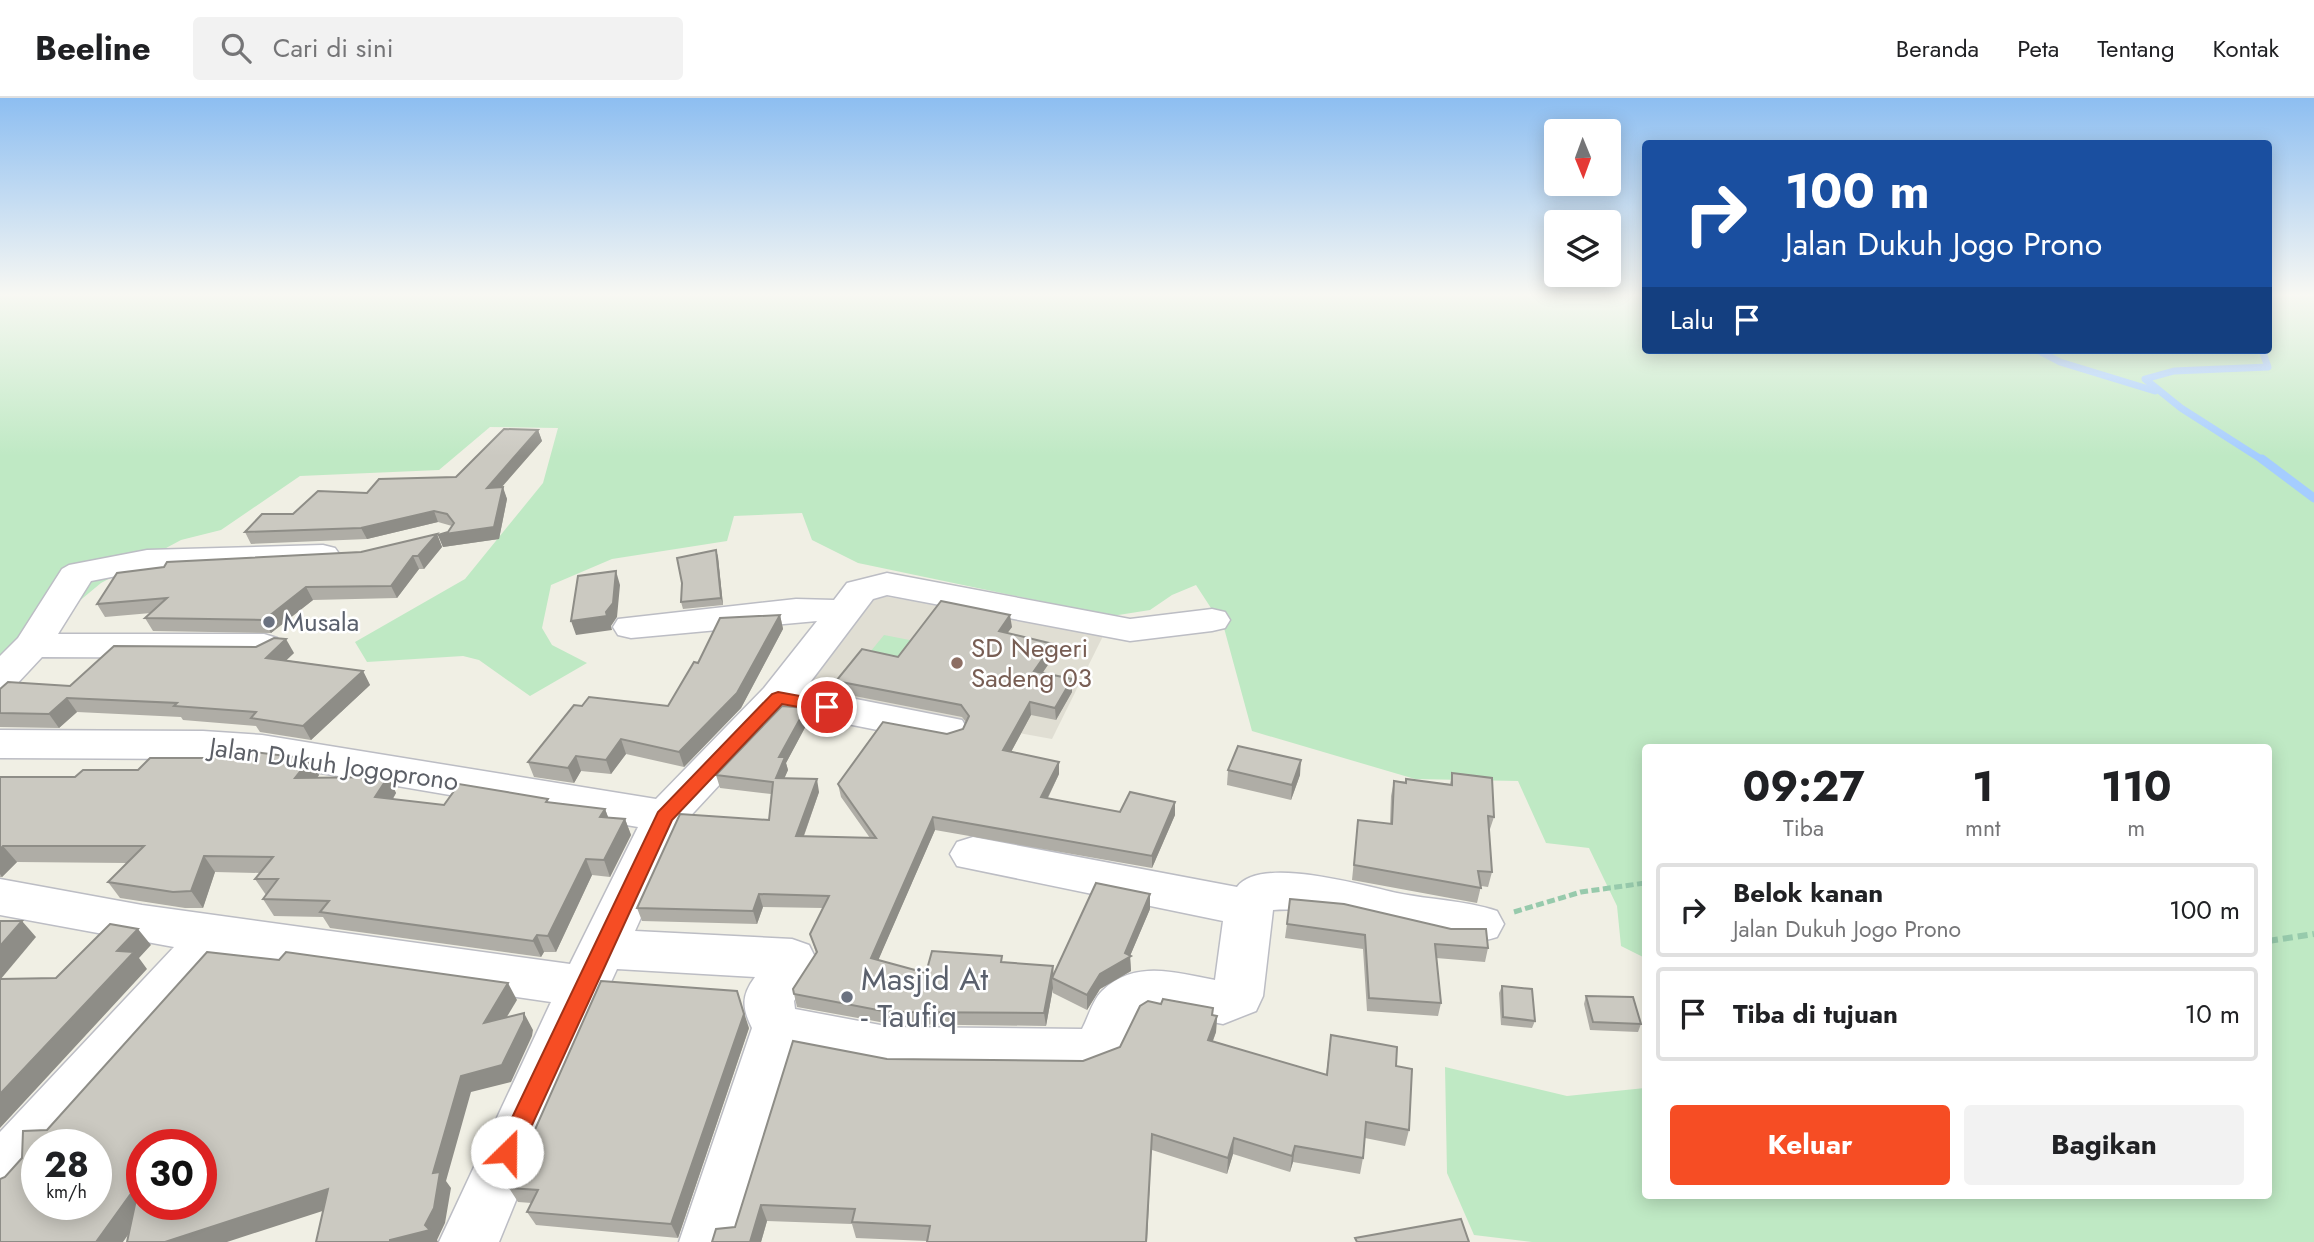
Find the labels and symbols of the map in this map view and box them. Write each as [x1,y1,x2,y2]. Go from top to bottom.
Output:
north arrow [1544,119,1620,196]
place label: Musala [283,603,359,641]
marker: Musala [261,614,277,630]
place label: SD Negeri Sadeng 03 [971,629,1092,697]
marker: SD Negeri Sadeng 03 [949,655,965,671]
pin [797,677,857,737]
street label: Jalan Dukuh Jogoprono [204,727,461,800]
place label: Masjid At - Taufiq [861,956,988,1039]
marker: Masjid At - Taufiq [839,989,855,1005]
position arrow [470,1115,544,1189]
speed limit sign: 30 [126,1129,217,1220]

